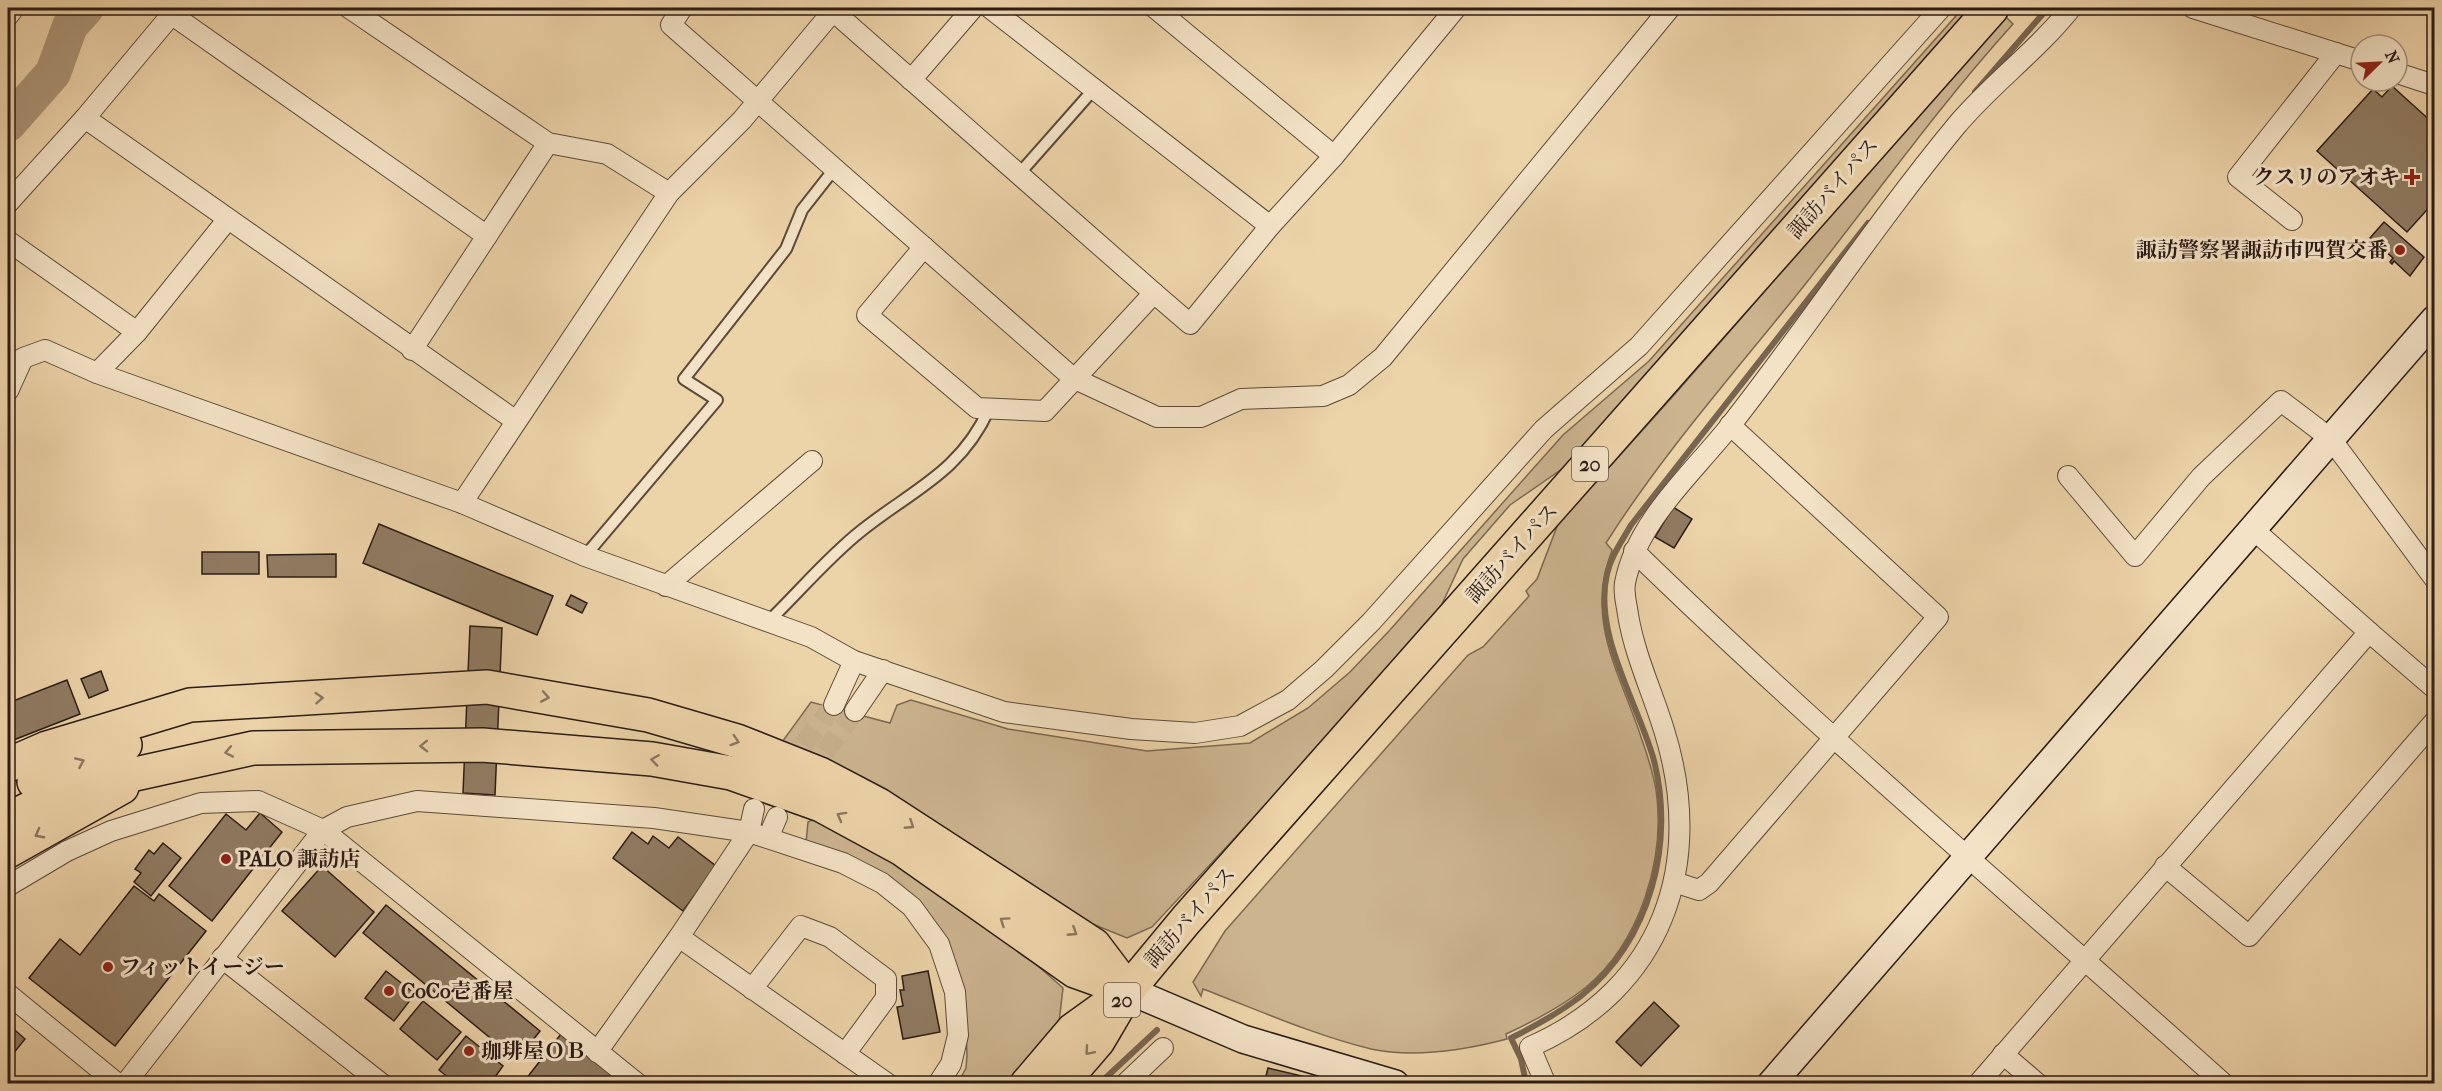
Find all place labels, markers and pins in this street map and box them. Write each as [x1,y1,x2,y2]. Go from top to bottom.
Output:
place label: クスリのアオキ [2253,165,2400,189]
marker: クスリのアオキ [2405,170,2419,184]
place label: 諏訪警察署諏訪市四賀交番 [2136,238,2388,262]
marker: 諏訪警察署諏訪市四賀交番 [2393,243,2407,257]
place label: PALO 諏訪店 [238,847,360,871]
marker: PALO 諏訪店 [219,852,233,866]
place label: フィットイージー [120,955,285,979]
marker: フィットイージー [101,960,115,974]
place label: CoCo壱番屋 [401,979,514,1003]
marker: CoCo壱番屋 [382,984,396,998]
place label: 珈琲屋ＯＢ [481,1039,586,1063]
marker: 珈琲屋ＯＢ [462,1044,476,1058]

